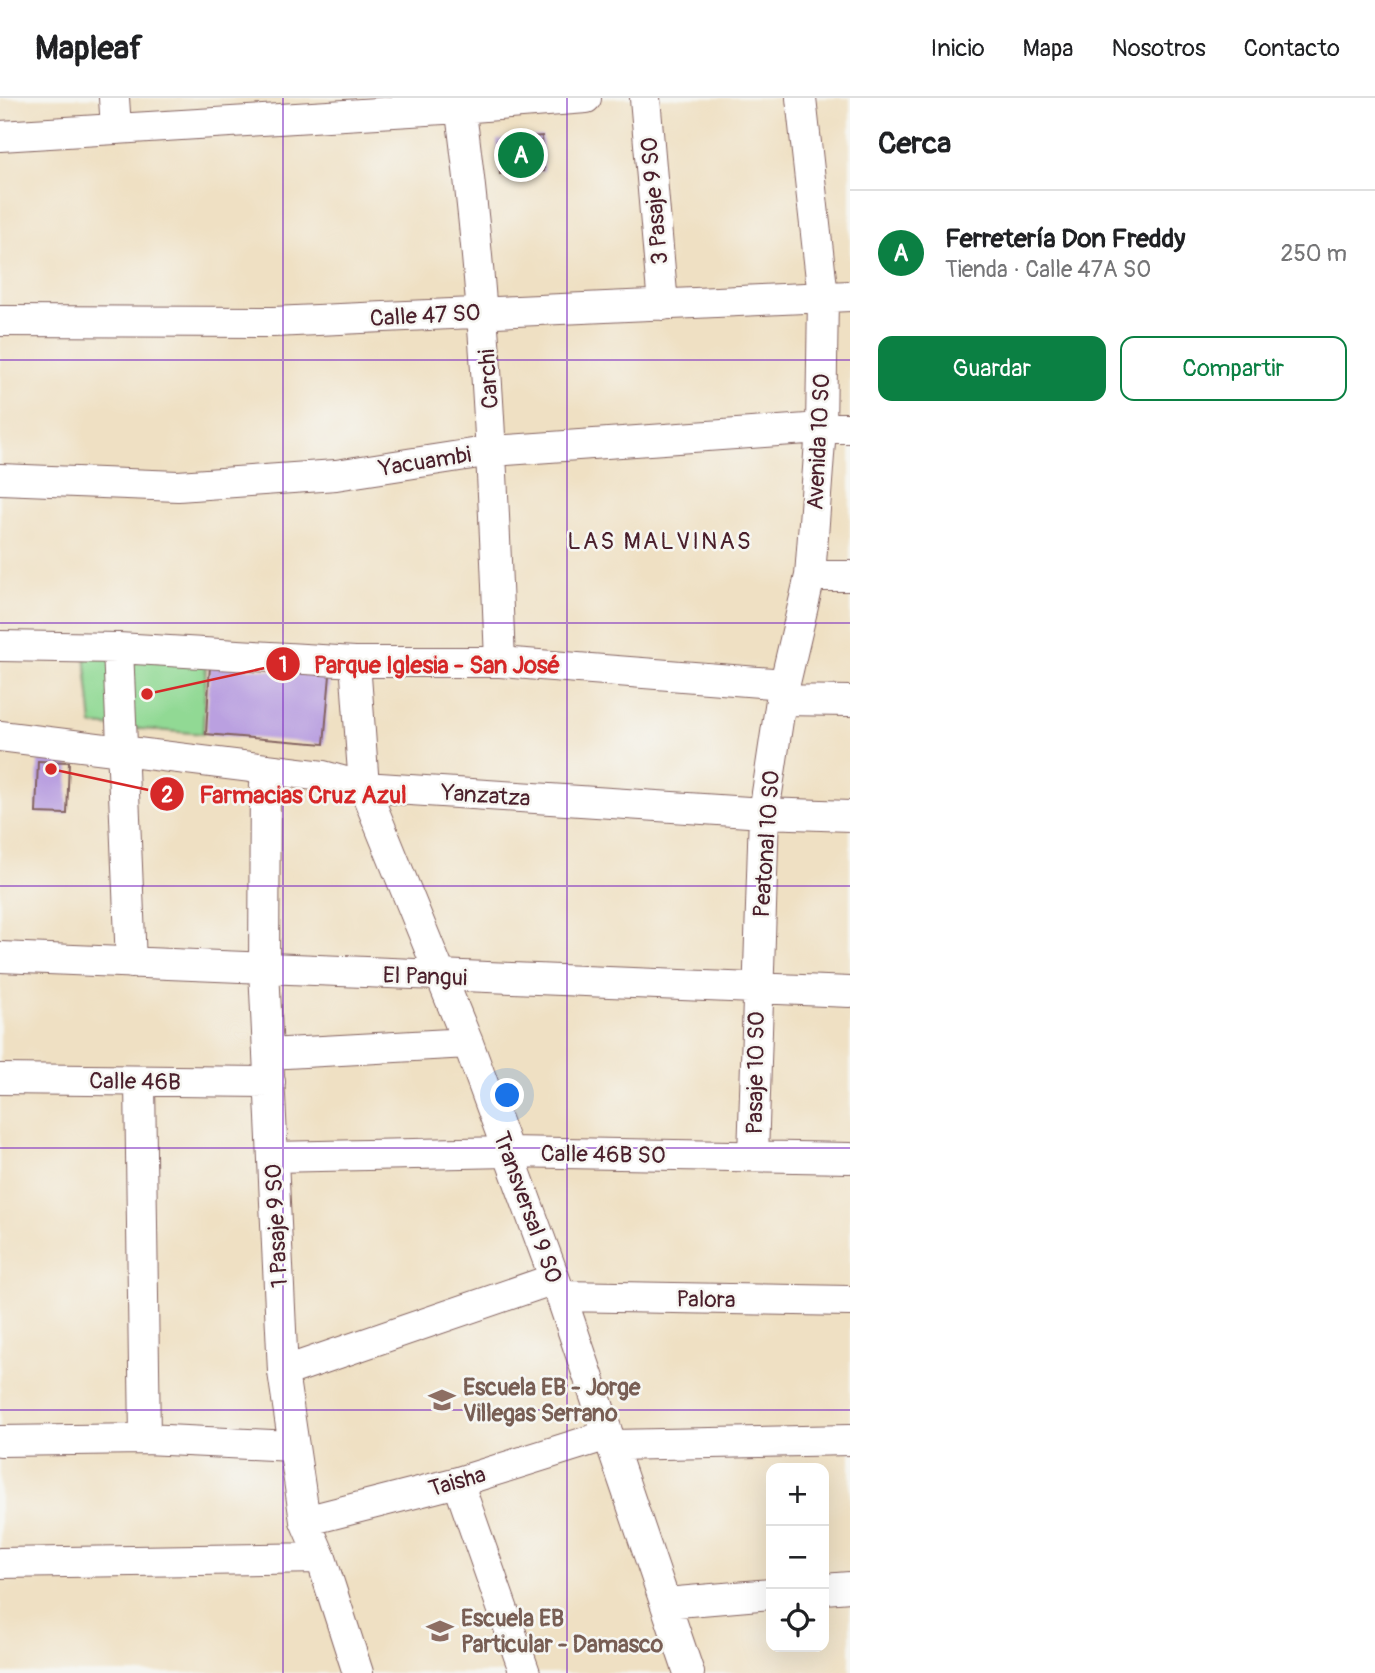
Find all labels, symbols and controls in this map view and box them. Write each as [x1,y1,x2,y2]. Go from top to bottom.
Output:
text: Mapleaf [35,28,143,69]
text: Inicio [931,34,985,63]
text: Mapa [1023,34,1074,63]
text: Nosotros [1112,34,1206,63]
text: Contacto [1244,34,1340,63]
text: Cerca [878,125,951,162]
pin: A [498,129,544,181]
street label: 3 Pasaje 9 SO [634,136,675,266]
text: Ferretería Don Freddy [945,223,1185,255]
text: A [894,239,908,268]
text: 250 m [1281,239,1347,268]
text: Tienda · Calle 47A SO [945,255,1151,284]
street label: Calle 47 SO [369,298,481,333]
button: Guardar [878,336,1106,401]
button: Compartir [1120,336,1347,401]
street label: Carchi [472,348,505,410]
street label: Avenida 10 SO [800,373,837,511]
street label: Yacuambi [376,440,473,483]
district label: LAS MALVINAS [567,527,753,556]
callout: Parque Iglesia - San José [265,642,575,687]
text: Parque Iglesia - San José [314,651,561,680]
text: 1 [279,652,287,679]
street label: Peatonal 10 SO [747,770,786,919]
callout: Farmacias Cruz Azul [150,772,420,817]
street label: Yanzatza [439,778,532,813]
text: Farmacias Cruz Azul [199,781,407,810]
text: 2 [161,782,173,809]
street label: El Pangui [382,961,468,992]
street label: Pasaje 10 SO [740,1011,771,1135]
street label: Calle 46B [89,1066,181,1097]
your location [490,1078,524,1112]
street label: Transversal 9 SO [487,1127,568,1287]
street label: Calle 46B SO [540,1139,666,1170]
street label: 1 Pasaje 9 SO [259,1163,294,1289]
street label: Palora [676,1284,736,1315]
place label: Escuela EB - Jorge Villegas Serrano [463,1373,641,1428]
school or university icon: Escuela EB - Jorge Villegas Serrano [427,1385,457,1415]
street label: Taisha [425,1460,489,1503]
map controls [766,1463,829,1652]
button: + [766,1463,829,1526]
button: − [766,1526,829,1589]
button: locate [766,1589,829,1652]
place label: Escuela EB Particular - Damasco [461,1604,664,1659]
school or university icon: Escuela EB Particular - Damasco [425,1616,455,1646]

